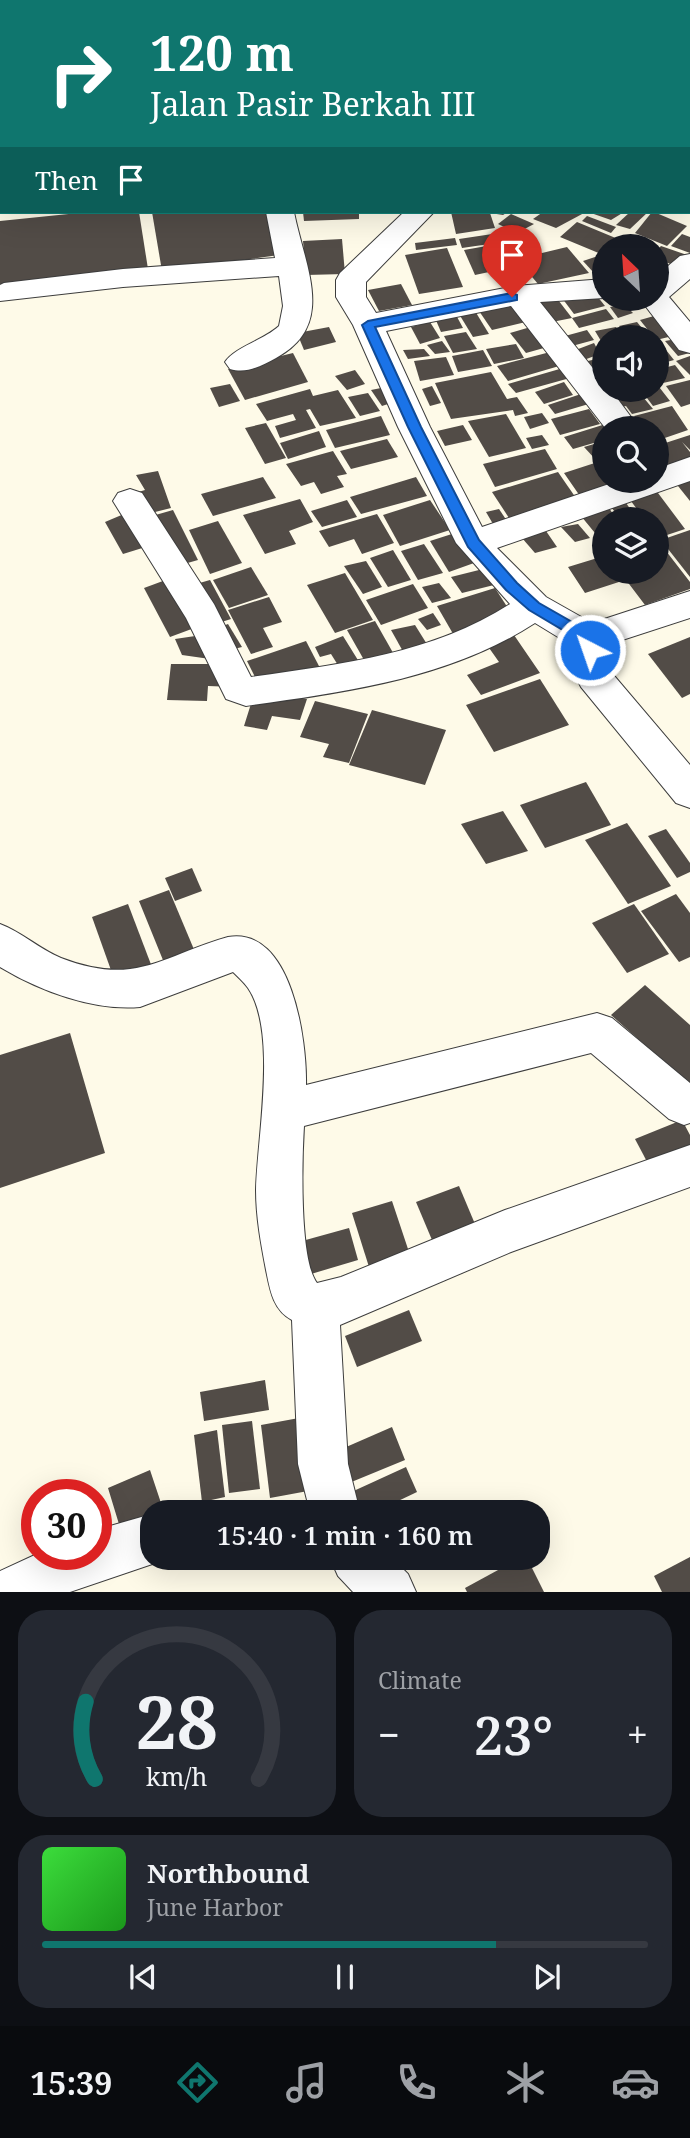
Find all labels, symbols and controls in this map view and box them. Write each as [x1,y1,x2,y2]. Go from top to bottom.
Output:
text: 120 m [150,19,294,85]
icon: right [35,28,126,119]
text: Jalan Pasir Berkah III [150,82,475,125]
icon: arrive [112,161,150,199]
text: Then [35,162,98,198]
pin [482,225,542,297]
north arrow [592,234,668,312]
map controls [592,234,669,584]
icon: arrive [493,236,531,274]
button: sound [592,325,669,402]
button: search [592,416,669,493]
button: layers [592,507,669,584]
position arrow [553,613,627,687]
speed limit sign: 30 [21,1479,112,1570]
text: 15:40 · 1 min · 160 m [217,1517,473,1553]
text: Climate [378,1664,462,1696]
text: 28 [136,1672,218,1771]
text: 23° [474,1699,553,1770]
text: − [378,1708,400,1760]
text: + [627,1708,648,1760]
text: km/h [146,1759,208,1793]
text: Northbound [147,1855,309,1891]
text: June Harbor [147,1891,283,1923]
icon: previous [124,1958,162,1996]
icon: pause [326,1958,364,1996]
icon: next [528,1958,566,1996]
icon: directions [173,2058,222,2107]
icon: music [282,2058,331,2107]
icon: phone [392,2058,441,2107]
icon: climate [501,2058,550,2107]
icon: car [611,2058,660,2107]
text: 15:39 [30,2061,112,2104]

